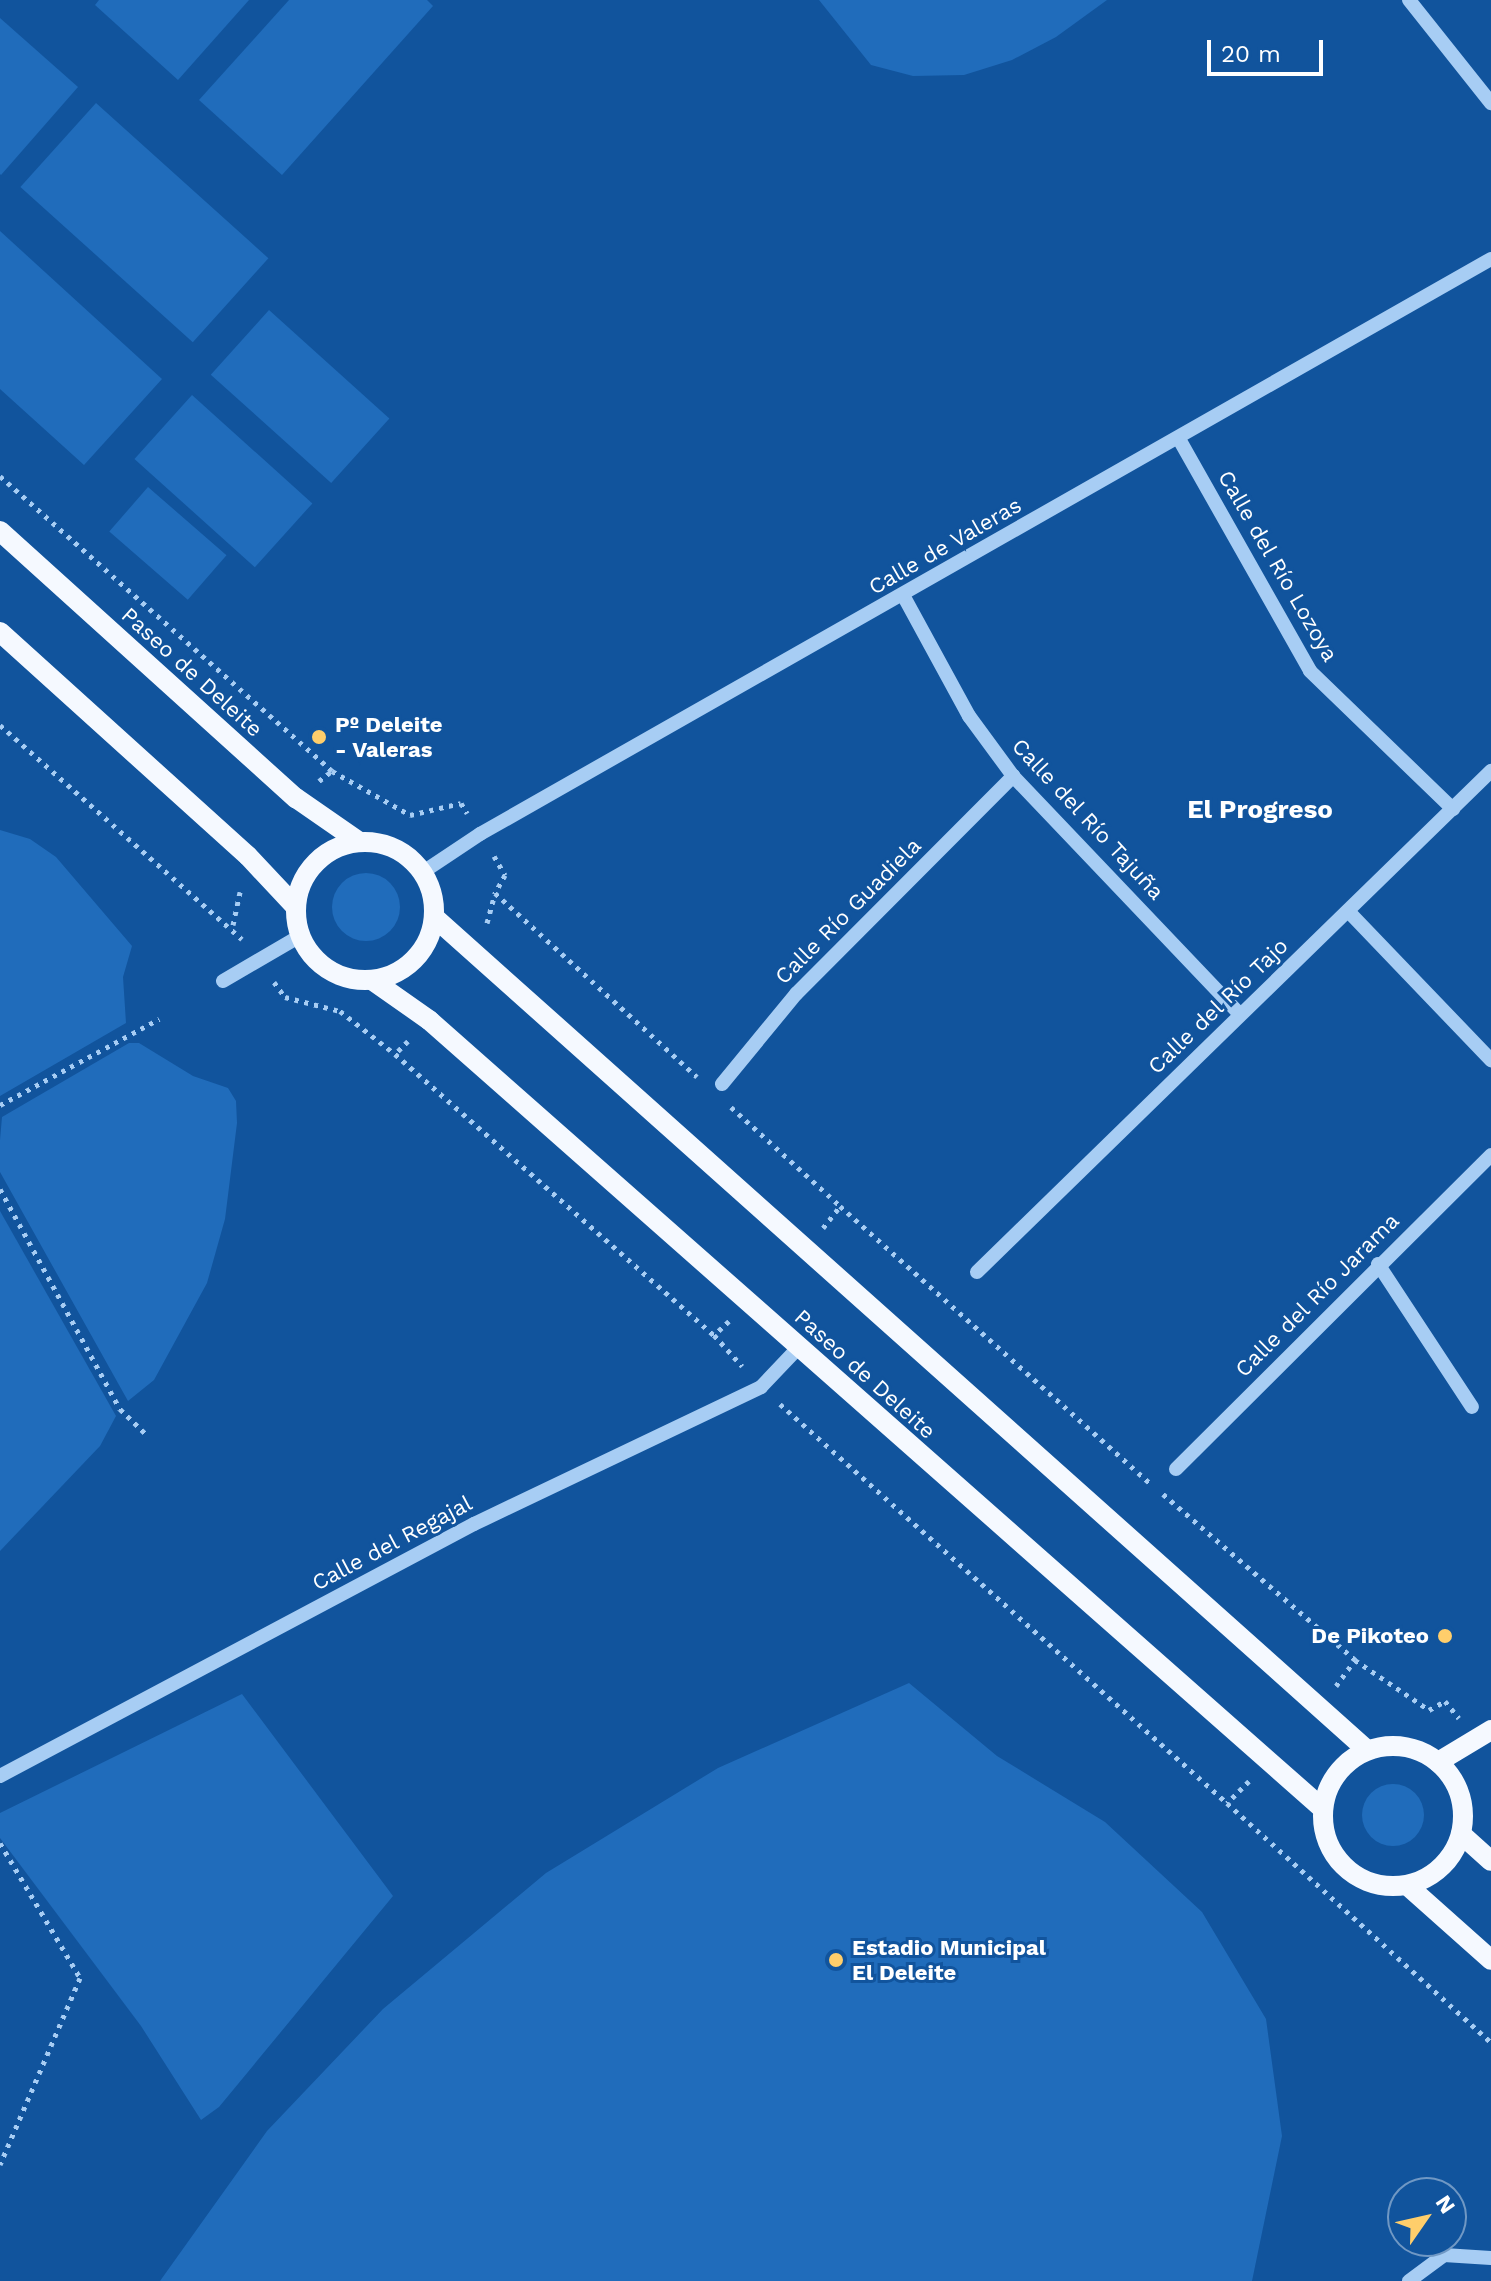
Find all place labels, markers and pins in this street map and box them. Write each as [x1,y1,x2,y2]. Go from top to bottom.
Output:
place label: Pº Deleite - Valeras [335,711,442,762]
marker: Pº Deleite - Valeras [310,728,328,746]
place label: De Pikoteo [1311,1623,1429,1649]
marker: De Pikoteo [1436,1627,1454,1645]
place label: Estadio Municipal El Deleite [852,1934,1046,1986]
marker: Estadio Municipal El Deleite [827,1951,845,1969]

